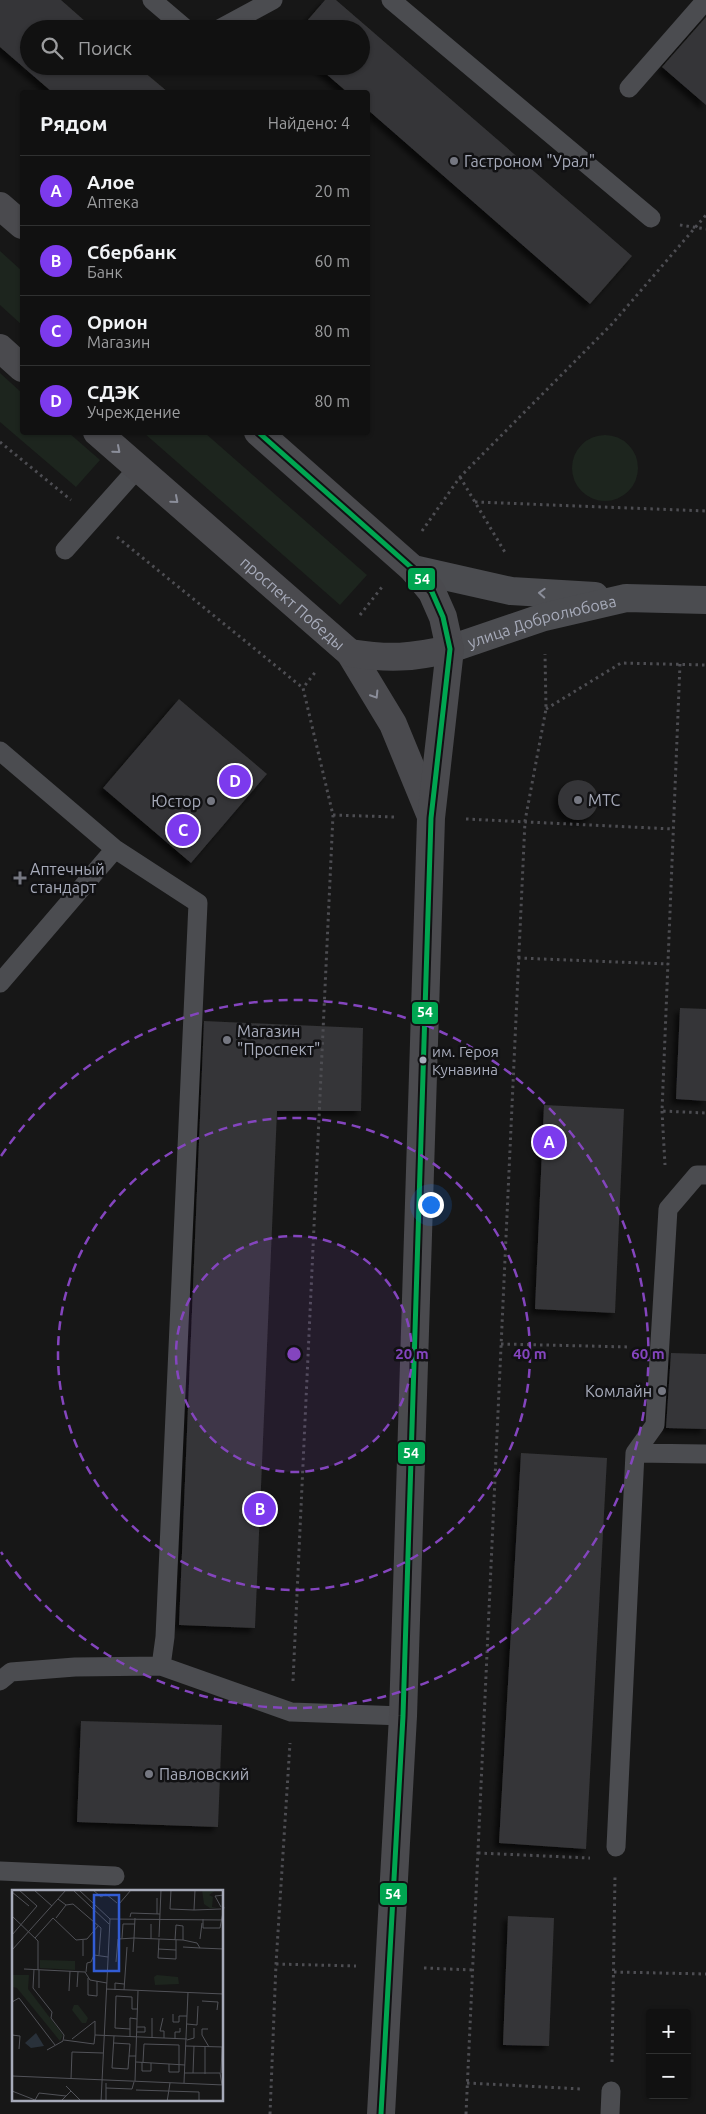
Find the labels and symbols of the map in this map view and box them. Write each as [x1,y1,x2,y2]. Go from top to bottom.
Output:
place label: Гастроном "Урал" [464,152,595,170]
marker: Гастроном "Урал" [448,155,460,167]
one-way arrow [112,445,121,454]
one-way arrow [169,495,178,504]
street label: проспект Победы [237,553,349,653]
line badge: 54 [407,567,436,591]
text: 54 [414,571,430,587]
one-way arrow [538,588,546,599]
street label: улица Добролюбова [465,592,618,651]
one-way arrow [369,689,379,698]
pin: D [219,762,251,800]
place label: МТС [588,791,621,809]
place label: Юстор [151,792,201,810]
marker: МТС [572,794,584,806]
marker: Юстор [205,795,217,807]
pin: C [167,811,199,849]
place label: Аптечный стандарт [30,860,105,896]
marker: Аптечный стандарт [14,872,26,884]
line badge: 54 [411,1001,439,1025]
text: 54 [417,1004,433,1020]
place label: Магазин "Проспект" [237,1022,320,1058]
marker: Магазин "Проспект" [221,1034,233,1046]
place label: им. Героя Кунавина [432,1043,499,1078]
marker: им. Героя Кунавина [418,1055,428,1065]
pin: A [533,1123,565,1161]
your location [418,1192,444,1218]
centre of rings [285,1345,303,1363]
text: 20 m [395,1345,429,1362]
text: 40 m [513,1345,547,1362]
text: 60 m [631,1345,665,1362]
place label: Комлайн [585,1382,652,1400]
marker: Комлайн [656,1385,668,1397]
line badge: 54 [397,1441,426,1465]
text: 54 [403,1445,419,1461]
pin: B [244,1490,276,1528]
place label: Павловский [159,1765,249,1783]
marker: Павловский [143,1768,155,1780]
line badge: 54 [379,1882,408,1906]
text: 54 [385,1886,401,1902]
inset map [12,1890,224,2102]

